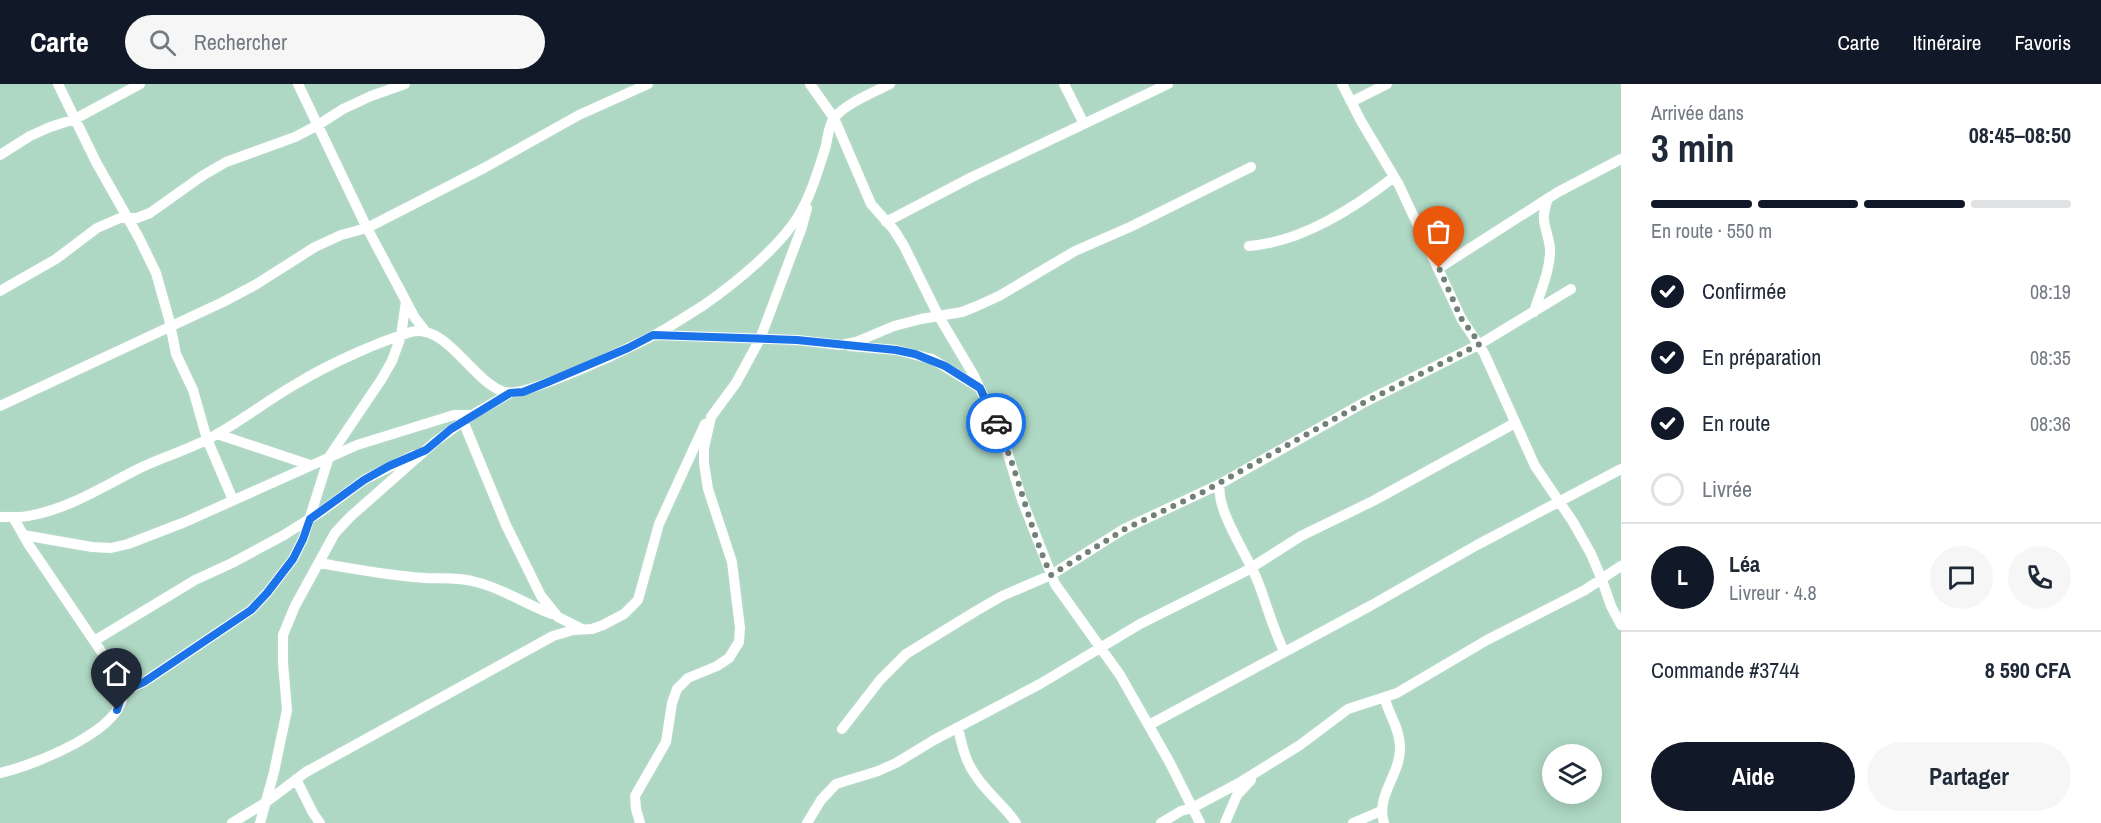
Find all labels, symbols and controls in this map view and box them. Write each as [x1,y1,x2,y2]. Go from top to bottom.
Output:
search box [125,15,545,69]
text: Carte [30,23,89,61]
icon: search [146,26,179,59]
text: Rechercher [194,27,287,57]
text: Carte [1837,28,1880,57]
text: Itinéraire [1913,28,1981,57]
text: Favoris [2014,28,2071,57]
text: Arrivée dans [1651,99,1744,126]
text: 08:45–08:50 [1969,120,2071,150]
text: 3 min [1651,122,1735,174]
pin [1413,206,1464,268]
icon: bag [1422,215,1455,248]
text: En route · 550 m [1651,217,1772,244]
icon: check [1651,275,1684,308]
text: Confirmée [1702,276,1786,306]
text: 08:19 [2030,278,2071,305]
icon: check [1651,341,1684,374]
text: En préparation [1702,342,1821,372]
text: 08:35 [2030,344,2071,371]
courier [966,393,1026,453]
icon: car [980,407,1013,440]
icon: check [1651,407,1684,440]
text: En route [1702,408,1770,438]
text: 08:36 [2030,410,2071,437]
text: Livrée [1702,474,1752,504]
button: chat [1930,546,1993,609]
button: phone [2008,546,2071,609]
text: Léa [1729,549,1760,579]
text: L [1677,562,1688,592]
text: Livreur · 4.8 [1729,579,1817,606]
pin [91,648,142,710]
text: Commande #3744 [1651,655,1799,685]
text: 8 590 CFA [1985,655,2071,685]
icon: home [100,657,133,690]
button: Aide [1651,742,1855,811]
button: Partager [1867,742,2071,811]
map controls [1542,744,1602,804]
button: layers [1542,744,1602,804]

